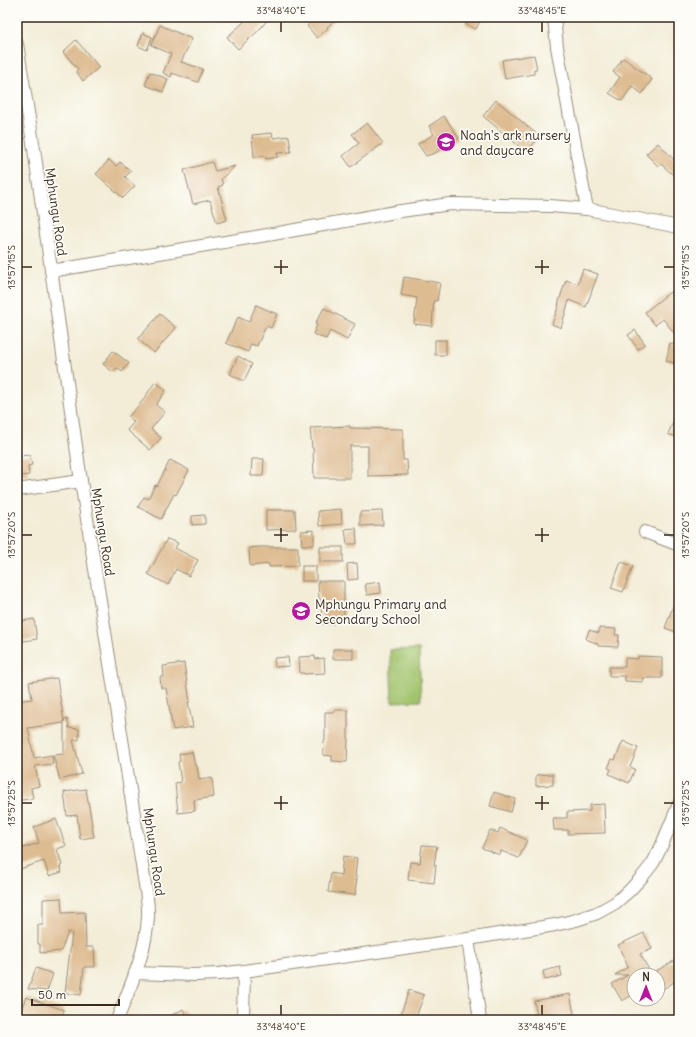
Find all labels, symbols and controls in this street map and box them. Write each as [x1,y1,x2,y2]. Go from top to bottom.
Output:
text: 33°48'40"E [256,4,306,17]
text: 33°48'45"E [518,4,566,17]
place label: Noah's ark nursery and daycare [460,127,571,159]
school or university icon: Noah's ark nursery and daycare [435,131,457,153]
street label: Mphungu Road [41,167,71,258]
text: 13°57'15"S [5,244,18,289]
text: 13°57'15"S [679,244,692,289]
street label: Mphungu Road [88,487,118,578]
text: 13°57'20"S [5,511,18,558]
text: 13°57'20"S [679,511,692,558]
place label: Mphungu Primary and Secondary School [315,596,447,628]
school or university icon: Mphungu Primary and Secondary School [290,600,312,622]
text: 13°57'25"S [5,780,18,826]
text: 13°57'25"S [679,780,692,826]
street label: Mphungu Road [139,807,169,898]
north arrow [626,967,666,1007]
text: N [642,970,650,984]
scale bar [32,981,119,1007]
text: 50 m [38,987,67,1002]
text: 33°48'40"E [256,1020,306,1033]
text: 33°48'45"E [518,1020,566,1033]

